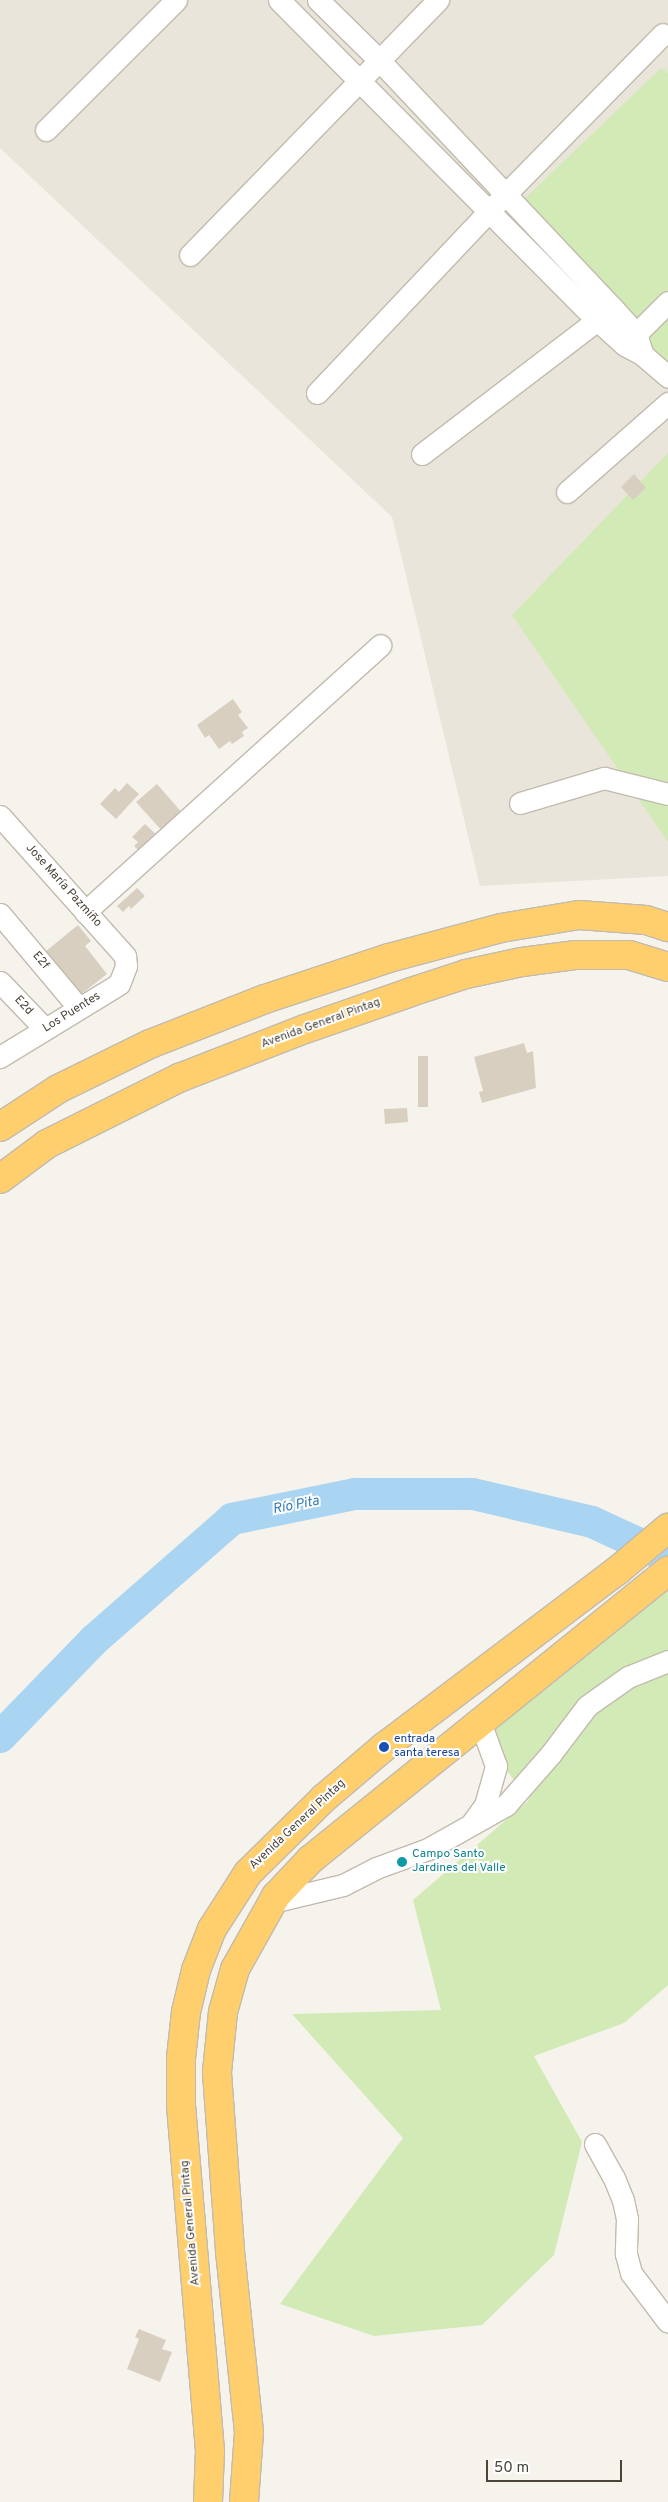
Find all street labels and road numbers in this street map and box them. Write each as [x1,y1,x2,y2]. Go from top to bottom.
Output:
street label: Jose María Pazmiño [22,841,104,931]
street label: E2f [29,949,51,973]
street label: Los Puentes [40,990,104,1036]
street label: E2d [10,993,36,1019]
street label: Avenida General Pintag [259,996,383,1052]
street label: Avenida General Pintag [247,1777,349,1873]
street label: Avenida General Pintag [178,2160,204,2286]

